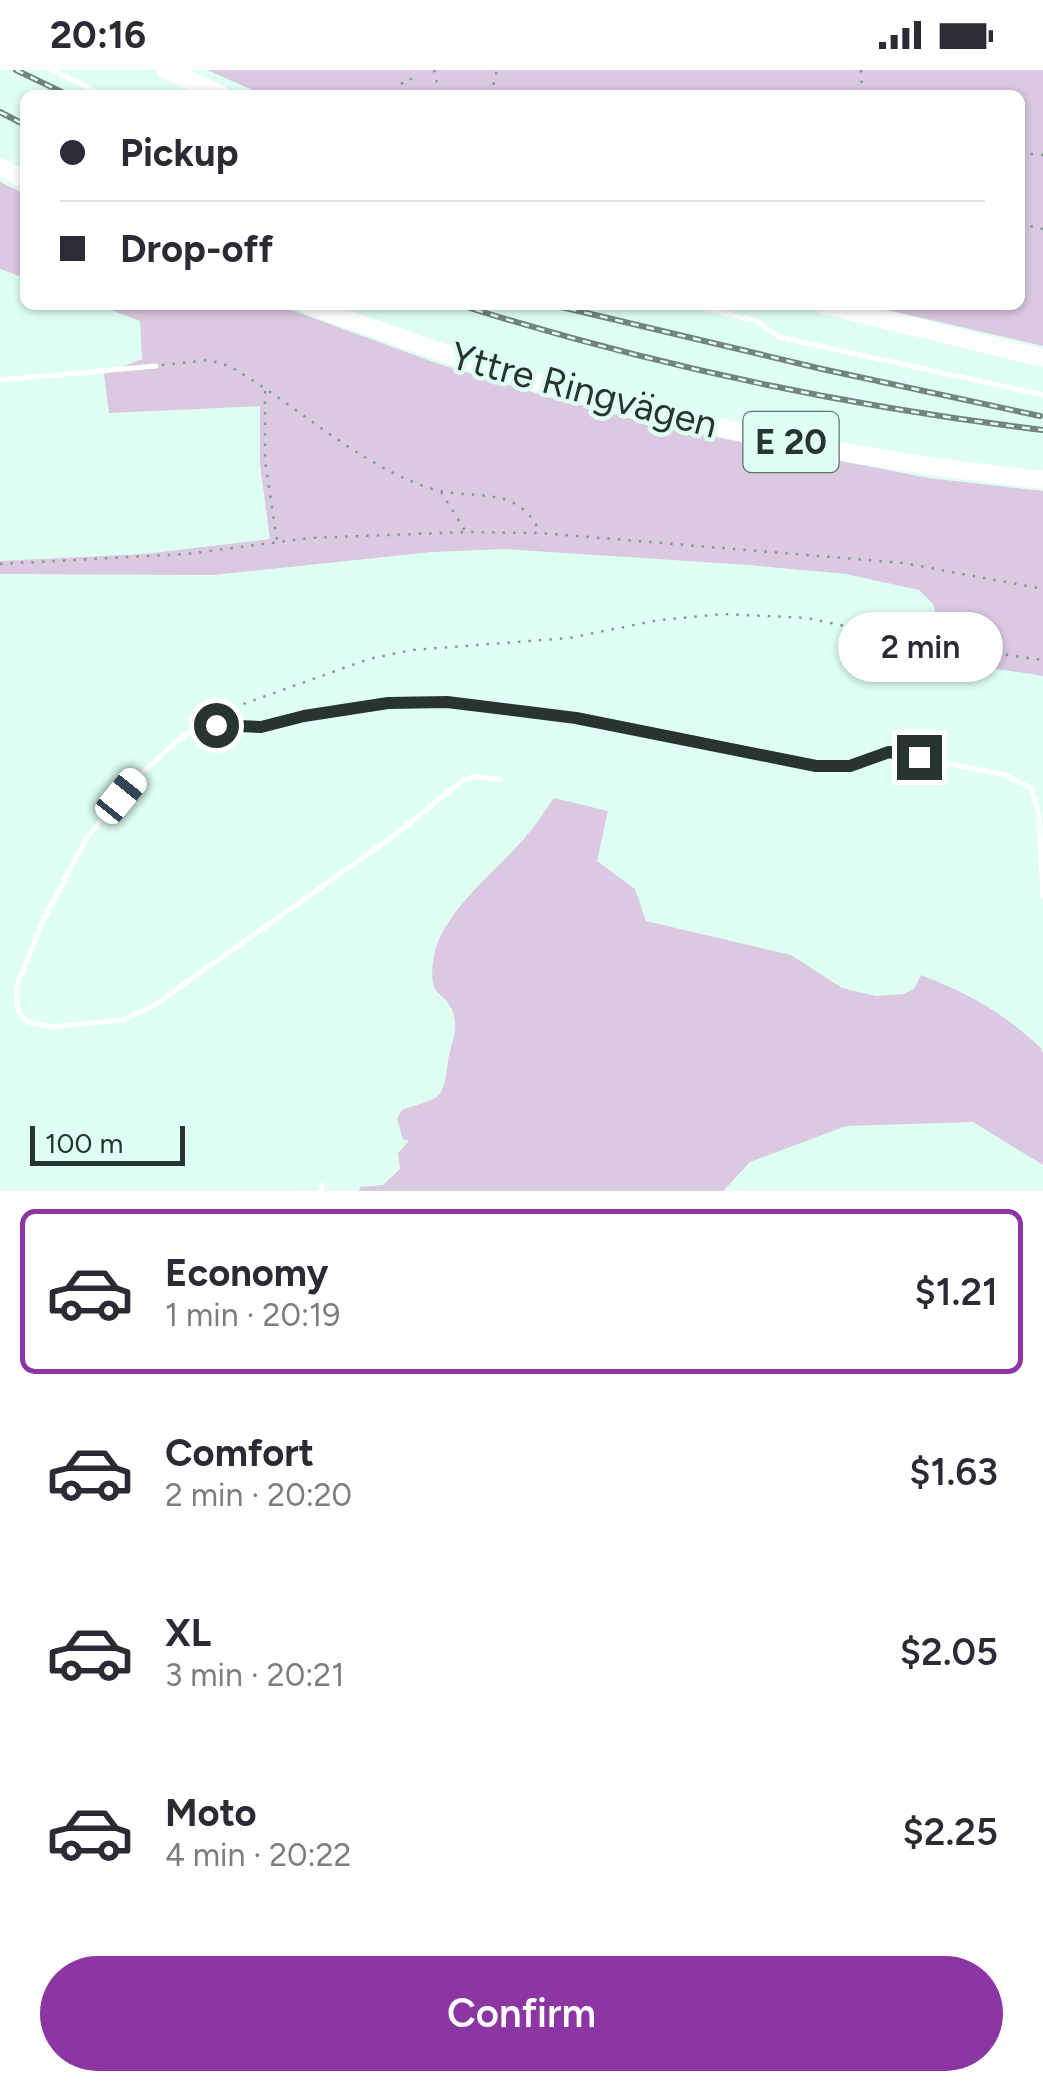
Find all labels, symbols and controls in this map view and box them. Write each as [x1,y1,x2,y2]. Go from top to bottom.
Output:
text: 20:16 [50,12,146,58]
text: Pickup [120,130,238,176]
text: Drop-off [120,226,273,272]
street label: Yttre Ringvägen [446,332,722,448]
road number: E 20 [744,412,838,472]
callout: 2 min [836,612,1002,682]
text: 2 min [881,628,960,666]
route start [194,703,239,748]
route end [897,735,942,780]
car [90,763,152,829]
scale bar [30,1121,185,1166]
text: 100 m [45,1126,123,1160]
icon: car [45,1247,135,1337]
text: Economy [165,1250,328,1296]
text: $1.21 [914,1269,998,1315]
text: 1 min · 20:19 [165,1296,340,1334]
icon: car [45,1427,135,1517]
text: Comfort [165,1430,314,1476]
text: $1.63 [909,1449,998,1495]
text: 2 min · 20:20 [165,1476,352,1514]
icon: car [45,1607,135,1697]
text: XL [165,1610,211,1656]
text: $2.05 [900,1629,998,1675]
text: 3 min · 20:21 [165,1656,344,1694]
icon: car [45,1787,135,1877]
text: Moto [165,1790,257,1836]
text: $2.25 [903,1809,998,1855]
text: 4 min · 20:22 [165,1836,352,1874]
button: Confirm [40,1956,1003,2071]

